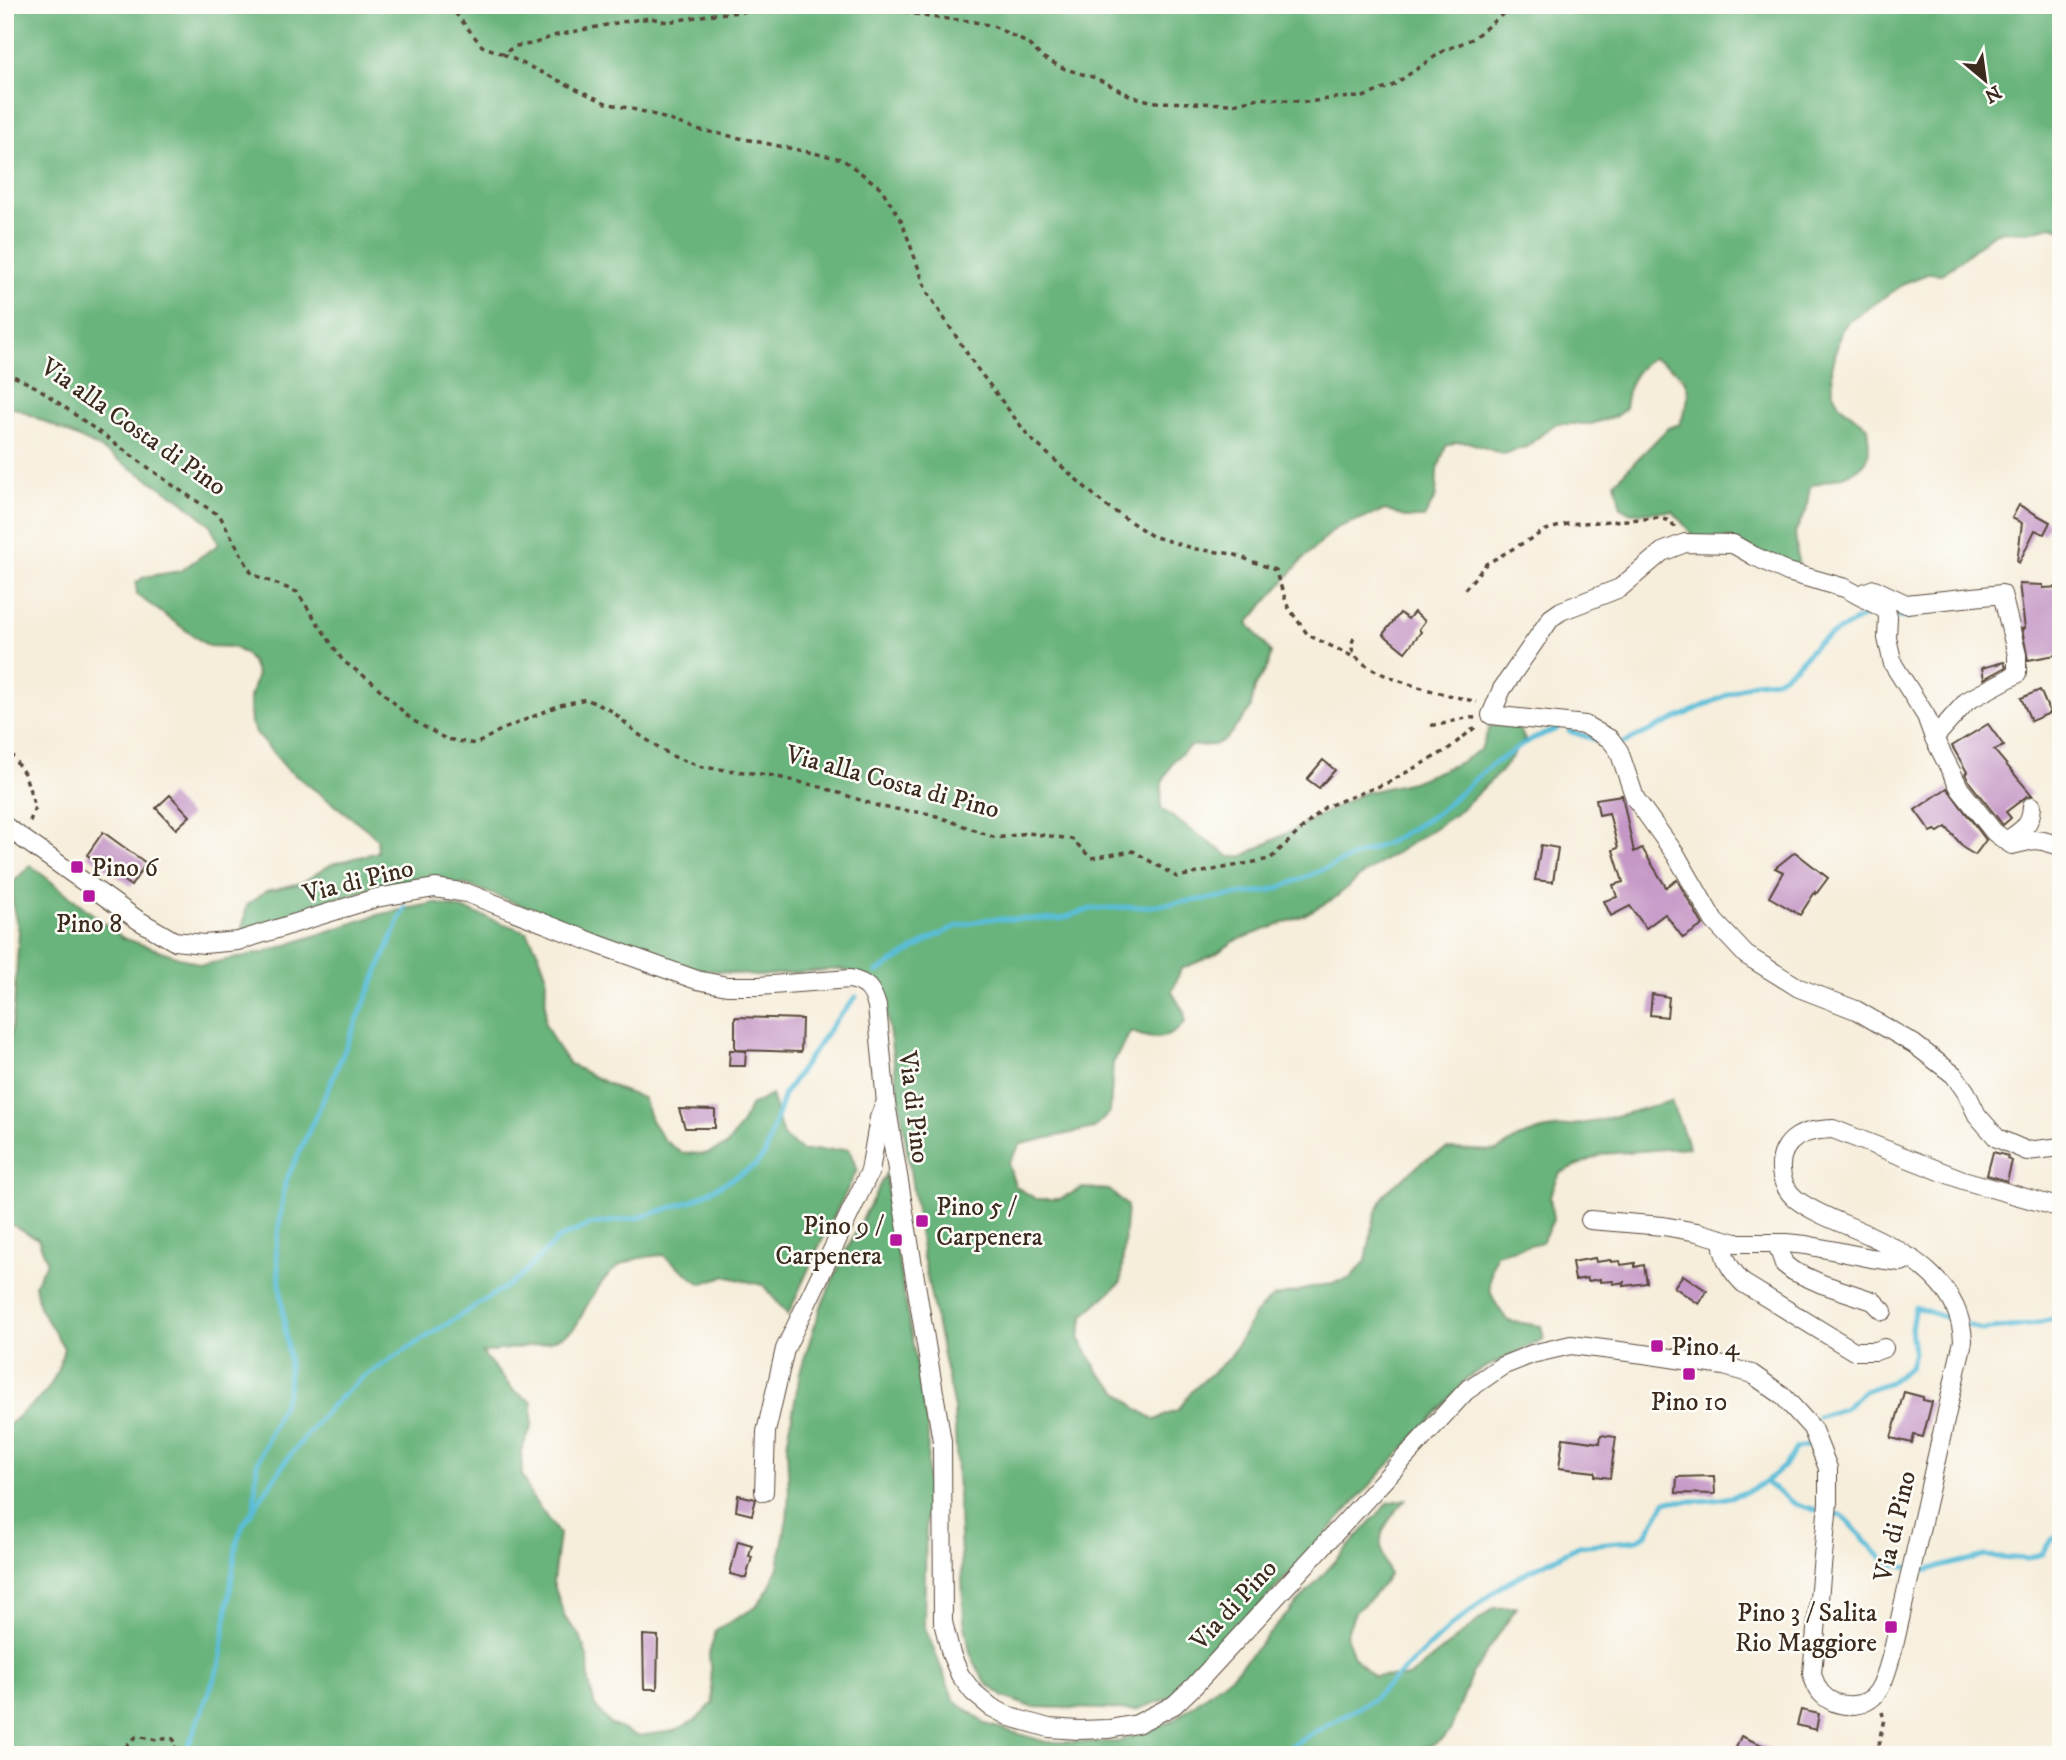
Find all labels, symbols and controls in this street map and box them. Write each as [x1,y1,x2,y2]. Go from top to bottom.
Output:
north arrow [1951,46,2021,116]
text: N [1980,80,2005,108]
street label: Via alla Costa di Pino [33,350,233,504]
street label: Via alla Costa di Pino [781,738,1003,827]
place label: Pino 6 [91,852,160,885]
street label: Via di Pino [299,852,417,911]
marker: Pino 6 [69,859,85,875]
marker: Pino 8 [81,888,97,904]
place label: Pino 8 [56,908,122,941]
street label: Via di Pino [890,1048,937,1165]
place label: Pino 5 / Carpenera [936,1191,1043,1254]
place label: Pino 9 / Carpenera [775,1210,884,1273]
marker: Pino 5 / Carpenera [914,1213,930,1229]
marker: Pino 9 / Carpenera [888,1232,904,1248]
place label: Pino 4 [1671,1331,1741,1364]
marker: Pino 4 [1649,1338,1665,1354]
marker: Pino 10 [1681,1366,1697,1382]
place label: Pino 10 [1651,1386,1727,1419]
street label: Via di Pino [1866,1468,1924,1586]
street label: Via di Pino [1183,1553,1285,1658]
place label: Pino 3 / Salita Rio Maggiore [1735,1597,1877,1660]
marker: Pino 3 / Salita Rio Maggiore [1883,1619,1899,1635]

